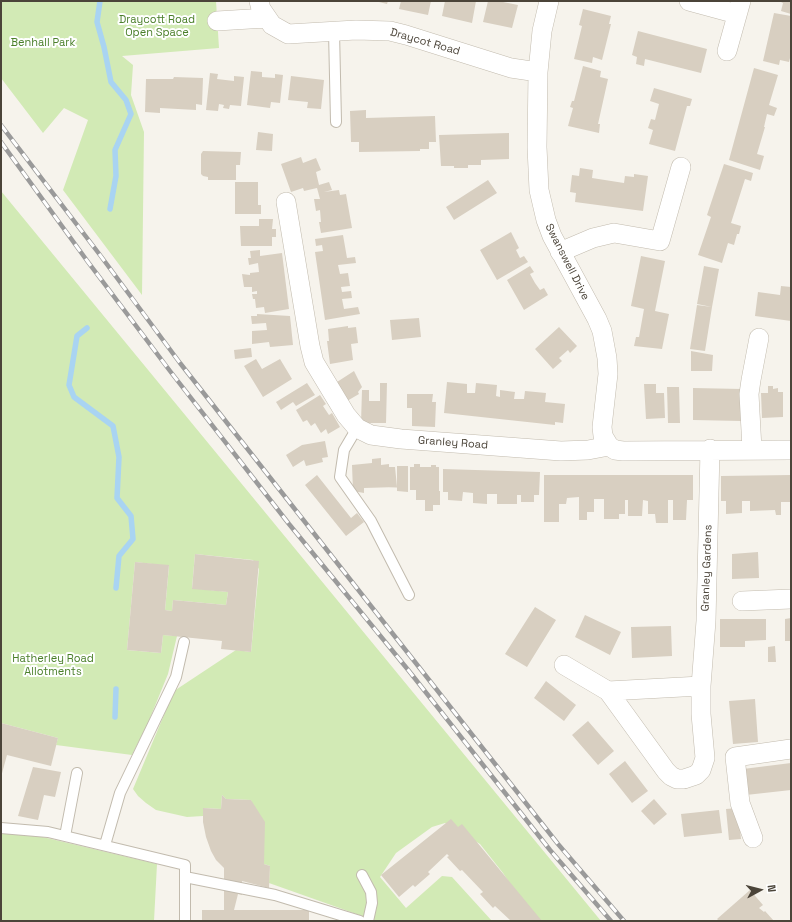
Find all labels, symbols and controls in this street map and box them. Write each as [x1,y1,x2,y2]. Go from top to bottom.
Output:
park label: Draycott Road Open Space [119,13,195,39]
street label: Draycot Road [388,26,462,58]
park label: Benhall Park [11,36,75,50]
street label: Swanswell Drive [542,222,592,302]
street label: Granley Road [418,434,488,452]
street label: Granley Gardens [699,524,715,612]
park label: Hatherley Road Allotments [12,652,94,678]
north arrow [740,870,780,910]
text: N [765,884,779,893]

